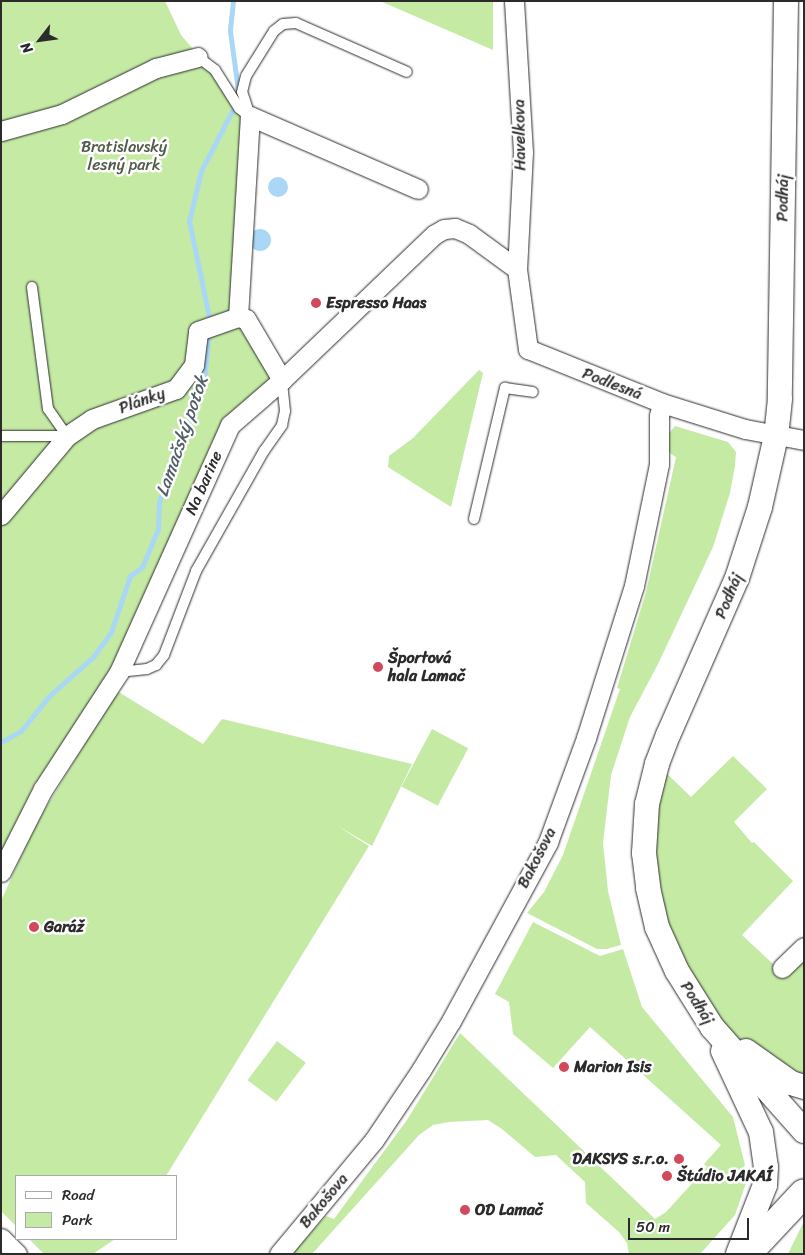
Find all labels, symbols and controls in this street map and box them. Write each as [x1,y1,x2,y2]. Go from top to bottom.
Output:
north arrow [15,15,65,65]
text: N [13,37,40,58]
street label: Havelkova [510,99,530,171]
park label: Bratislavský lesný park [81,137,167,175]
street label: Podháj [773,174,793,222]
place label: Espresso Haas [326,293,427,313]
marker: Espresso Haas [310,297,322,309]
street label: Podlesná [579,364,645,404]
water label: Lamačský potok [151,373,213,499]
street label: Plánky [116,384,168,418]
street label: Na barine [182,448,226,518]
street label: Podháj [711,570,747,622]
place label: Športová hala Lamač [388,648,465,686]
marker: Športová hala Lamač [372,661,384,673]
street label: Bakošova [514,824,560,892]
place label: Garáž [44,917,84,937]
marker: Garáž [28,921,40,933]
street label: Podháj [676,978,718,1028]
place label: Marion Isis [574,1057,652,1077]
marker: Marion Isis [558,1061,570,1073]
place label: DAKSYS s.r.o. [572,1149,669,1169]
marker: DAKSYS s.r.o. [673,1153,685,1165]
place label: Štúdio JAKAÍ [677,1166,772,1186]
street label: Bakošova [296,1170,352,1232]
marker: Štúdio JAKAÍ [661,1170,673,1182]
legend [15,1175,178,1240]
text: Road [62,1182,94,1208]
place label: OD Lamač [475,1200,543,1220]
marker: OD Lamač [459,1204,471,1216]
text: Park [62,1207,93,1233]
scale bar [630,1208,751,1240]
text: 50 m [636,1214,670,1240]

